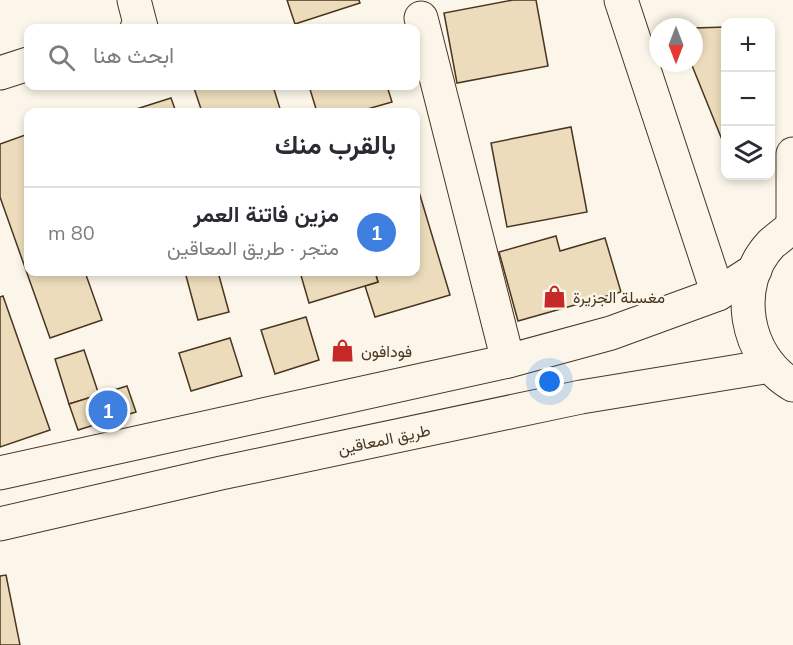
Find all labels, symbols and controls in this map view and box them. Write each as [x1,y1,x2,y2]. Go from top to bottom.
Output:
north arrow [649,18,703,72]
map controls [721,18,775,180]
button: + [721,18,775,72]
search box [24,24,420,90]
icon: search [45,41,78,74]
text: ابحث هنا [93,41,174,69]
button: − [721,72,775,126]
button: layers [721,126,775,180]
text: بالقرب منك [275,128,396,161]
text: مزين فاتنة العمر [193,200,339,228]
text: 80 m [48,220,95,245]
text: 1 [371,220,383,245]
text: متجر · طريق المعاقين [167,235,339,260]
shop icon: مغسلة الجزيرة [542,284,568,310]
place label: مغسلة الجزيرة [573,287,665,308]
shop icon: فودافون [330,338,356,364]
place label: فودافون [361,341,412,362]
your location [535,367,564,396]
pin: 1 [88,388,128,432]
street label: طريق المعاقين [336,419,432,460]

